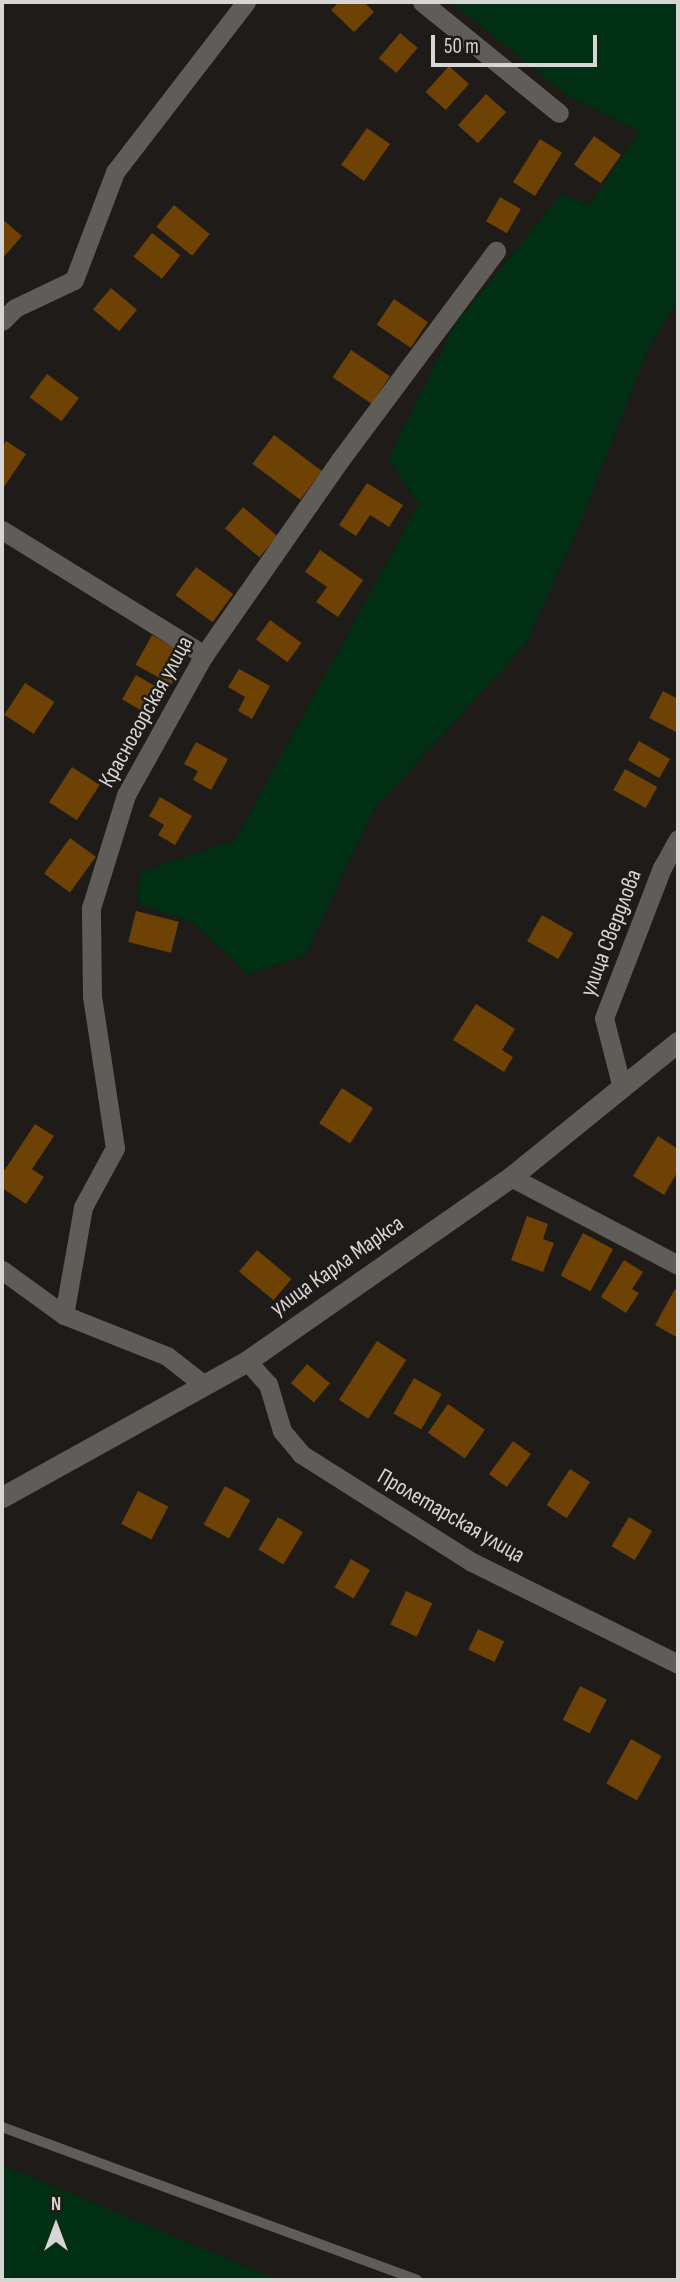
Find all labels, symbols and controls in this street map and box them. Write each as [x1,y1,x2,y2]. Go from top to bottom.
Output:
scale bar [435,21,601,65]
text: 50 m [444,34,479,59]
street label: Красногорская улица [93,632,199,792]
street label: улица Свердлова [574,866,648,1000]
street label: улица Карла Маркса [265,1210,409,1322]
street label: Пролетарская улица [372,1463,530,1569]
north arrow [21,2191,91,2261]
text: N [51,2193,61,2216]

